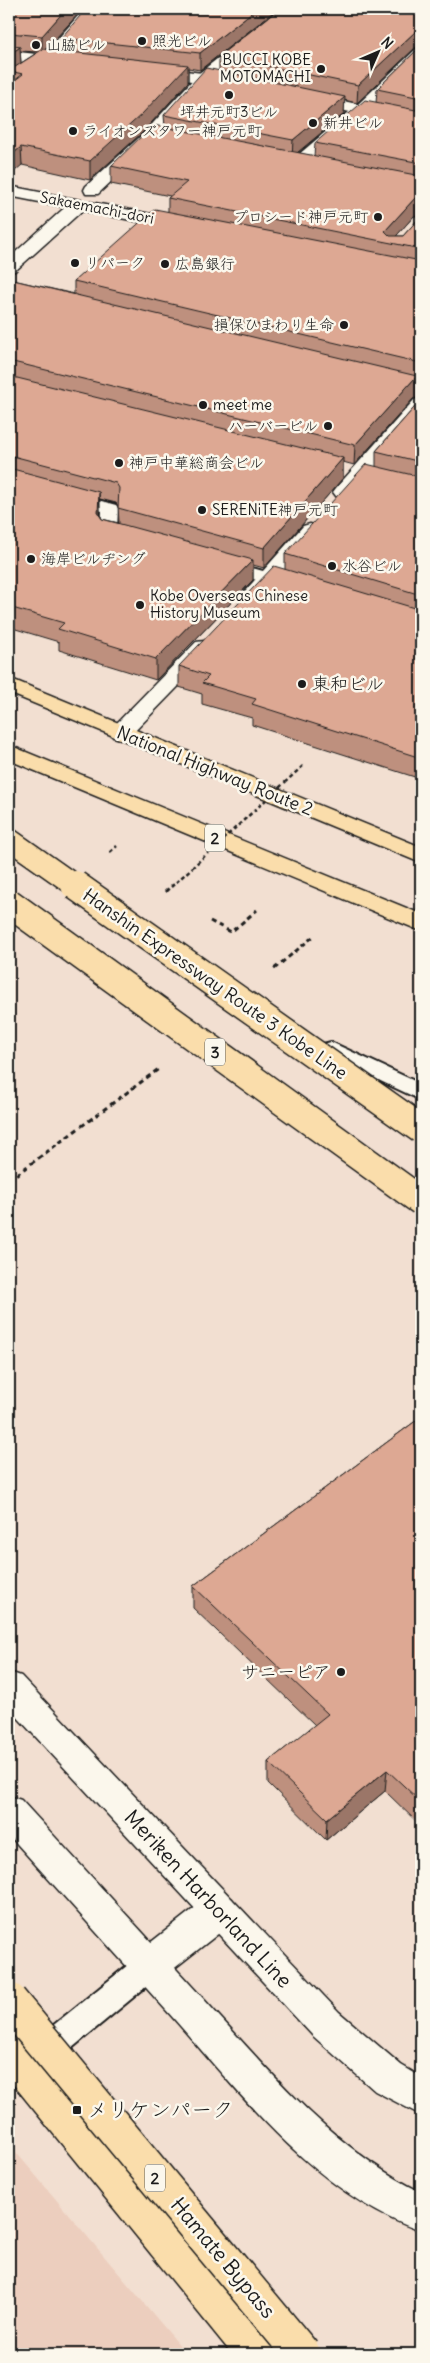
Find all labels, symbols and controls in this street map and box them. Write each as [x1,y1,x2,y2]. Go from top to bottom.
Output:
north arrow [352,28,402,78]
place label: 照光ビル [152,31,212,50]
text: N [377,33,397,53]
place label: 山脇ビル [46,35,106,54]
marker: 照光ビル [136,35,148,47]
marker: 山脇ビル [30,39,42,51]
place label: BUCCI KOBE MOTOMACHI [220,50,311,86]
marker: BUCCI KOBE MOTOMACHI [315,63,327,75]
marker: 坪井元町3ビル [223,89,235,101]
place label: 坪井元町3ビル [180,102,278,121]
place label: 新井ビル [323,113,383,132]
marker: 新井ビル [307,117,319,129]
place label: ライオンズタワー神戸元町 [83,121,263,140]
marker: ライオンズタワー神戸元町 [67,125,79,137]
street label: Sakaemachi-dori [39,187,156,228]
place label: プロシード神戸元町 [233,207,369,226]
marker: プロシード神戸元町 [372,211,384,223]
place label: リパーク [85,253,145,272]
place label: 広島銀行 [175,254,235,273]
marker: リパーク [69,257,81,269]
marker: 広島銀行 [159,258,171,270]
place label: 損保ひまわり生命 [214,315,334,334]
marker: 損保ひまわり生命 [338,319,350,331]
place label: meet me [213,395,272,414]
marker: meet me [197,399,209,411]
place label: ハーバービル [228,416,318,435]
marker: ハーバービル [322,420,334,432]
place label: 神戸中華総商会ビル [129,453,264,472]
marker: 神戸中華総商会ビル [113,457,125,469]
place label: SERENiTE神戸元町 [212,500,339,519]
marker: SERENiTE神戸元町 [196,504,208,516]
place label: 海岸ビルヂング [41,549,146,568]
marker: 海岸ビルヂング [25,553,37,565]
place label: 水谷ビル [342,556,402,575]
marker: 水谷ビル [326,560,338,572]
place label: Kobe Overseas Chinese History Museum [150,586,308,622]
marker: Kobe Overseas Chinese History Museum [134,599,146,611]
place label: 東和ビル [312,672,384,695]
marker: 東和ビル [296,678,308,690]
street label: National Highway Route 2 [114,721,317,820]
road number: 2 [205,824,225,851]
street label: Hanshin Expressway Route 3 Kobe Line [79,884,351,1084]
road number: 3 [205,1038,225,1066]
place label: サニーピア [241,1660,331,1683]
marker: サニーピア [335,1666,347,1678]
street label: Meriken Harborland Line [119,1804,298,1993]
place label: メリケンパーク [87,2096,233,2123]
marker: メリケンパーク [71,2104,83,2116]
road number: 2 [145,2164,165,2192]
street label: Hamate Bypass [165,2192,282,2324]

